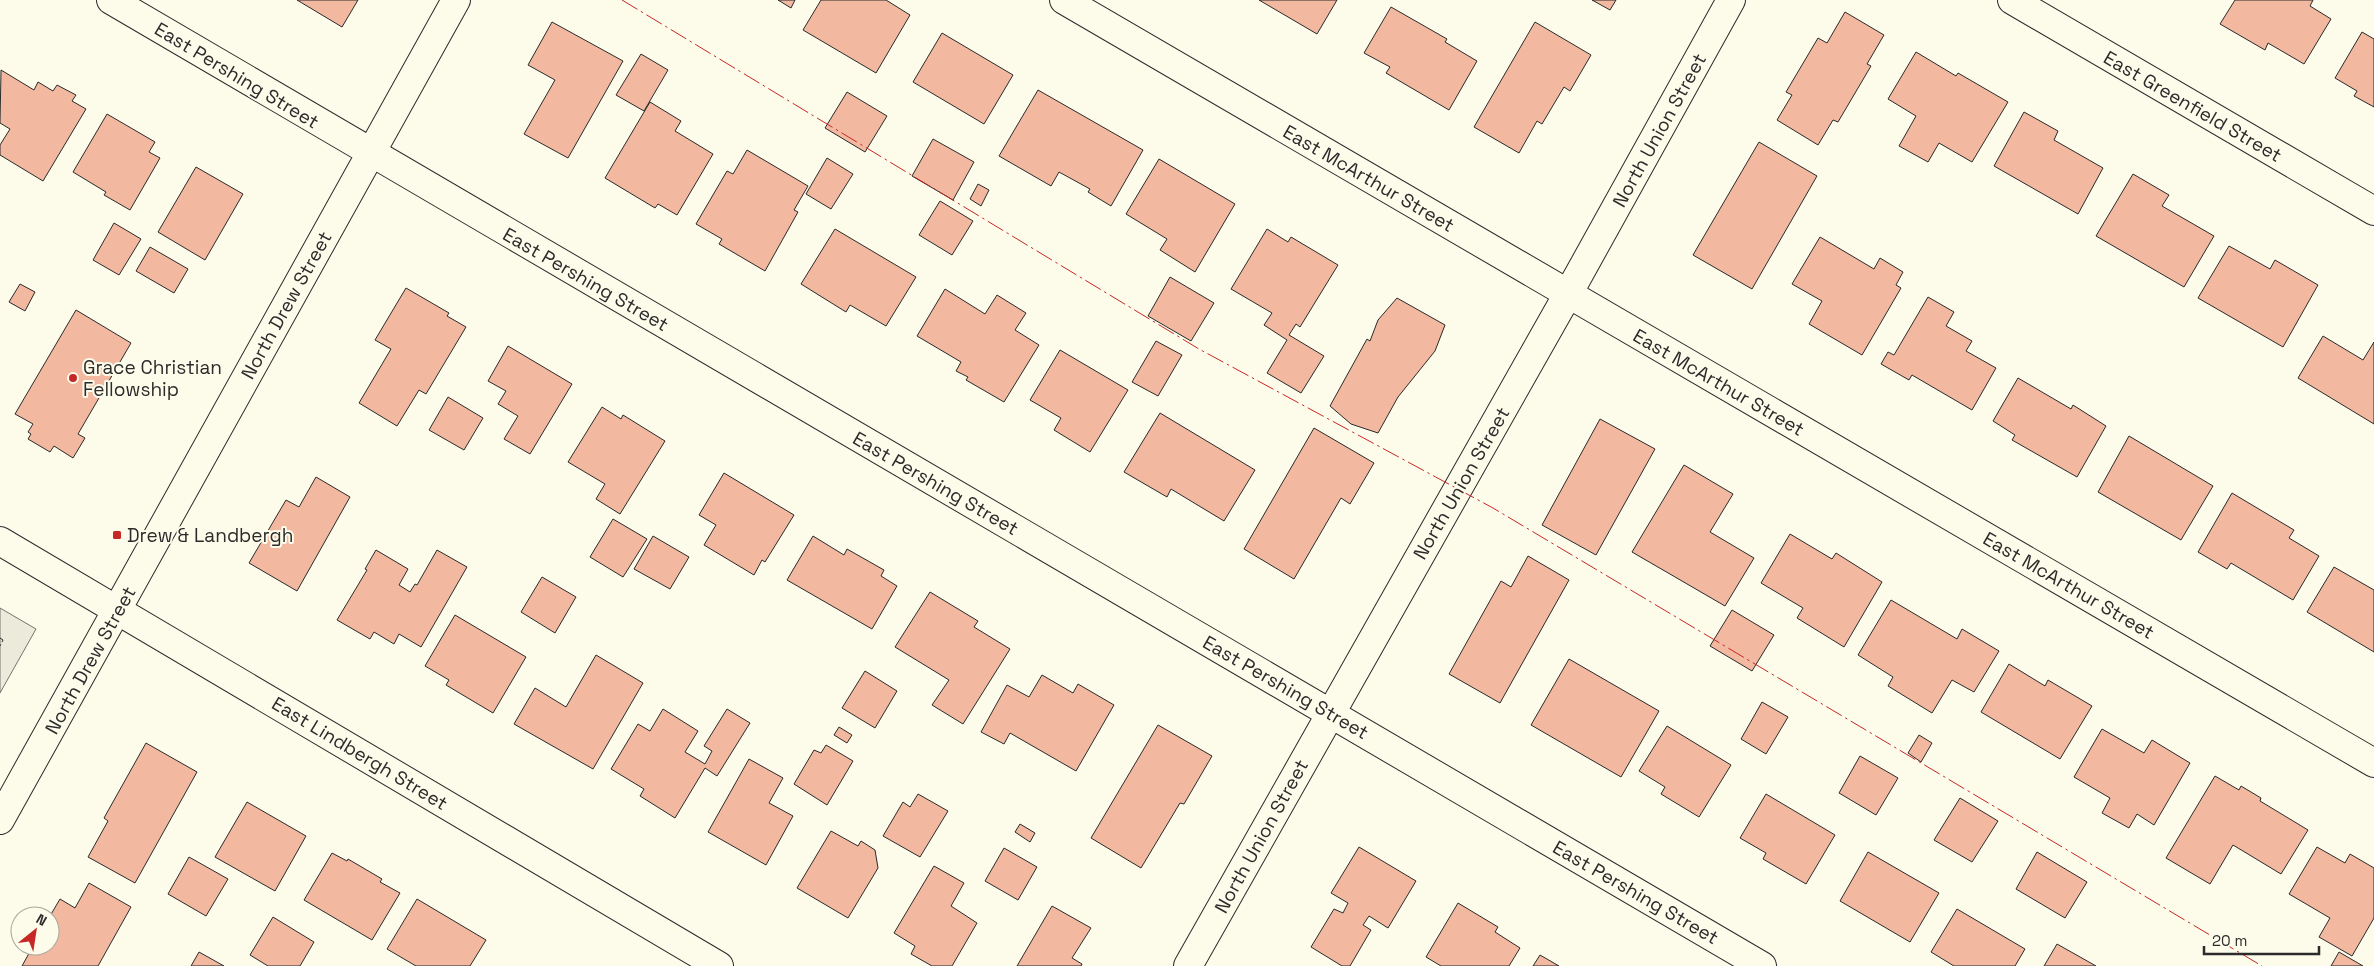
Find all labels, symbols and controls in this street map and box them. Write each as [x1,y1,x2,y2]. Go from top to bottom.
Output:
street label: East Pershing Street [150,16,323,134]
street label: East Greenfield Street [2099,45,2286,168]
street label: North Union Street [1607,49,1712,212]
street label: East McArthur Street [1279,119,1459,238]
street label: East Pershing Street [498,222,673,337]
street label: North Drew Street [235,227,337,384]
street label: East McArthur Street [1629,323,1809,442]
place label: Grace Christian Fellowship [83,355,222,402]
marker: Grace Christian Fellowship [67,372,79,384]
street label: North Union Street [1408,402,1515,564]
street label: East Pershing Street [848,426,1023,541]
place label: Drew & Landbergh [127,523,293,548]
street label: East McArthur Street [1979,526,2159,645]
marker: Drew & Landbergh [111,529,123,541]
street label: North Drew Street [39,582,141,739]
street label: East Pershing Street [1198,630,1373,745]
street label: East Lindbergh Street [267,691,452,816]
street label: North Union Street [1209,755,1314,918]
street label: East Pershing Street [1548,835,1723,950]
north arrow [10,906,60,956]
text: N [33,910,50,930]
scale bar [2204,924,2319,956]
text: 20 m [2212,931,2247,950]

